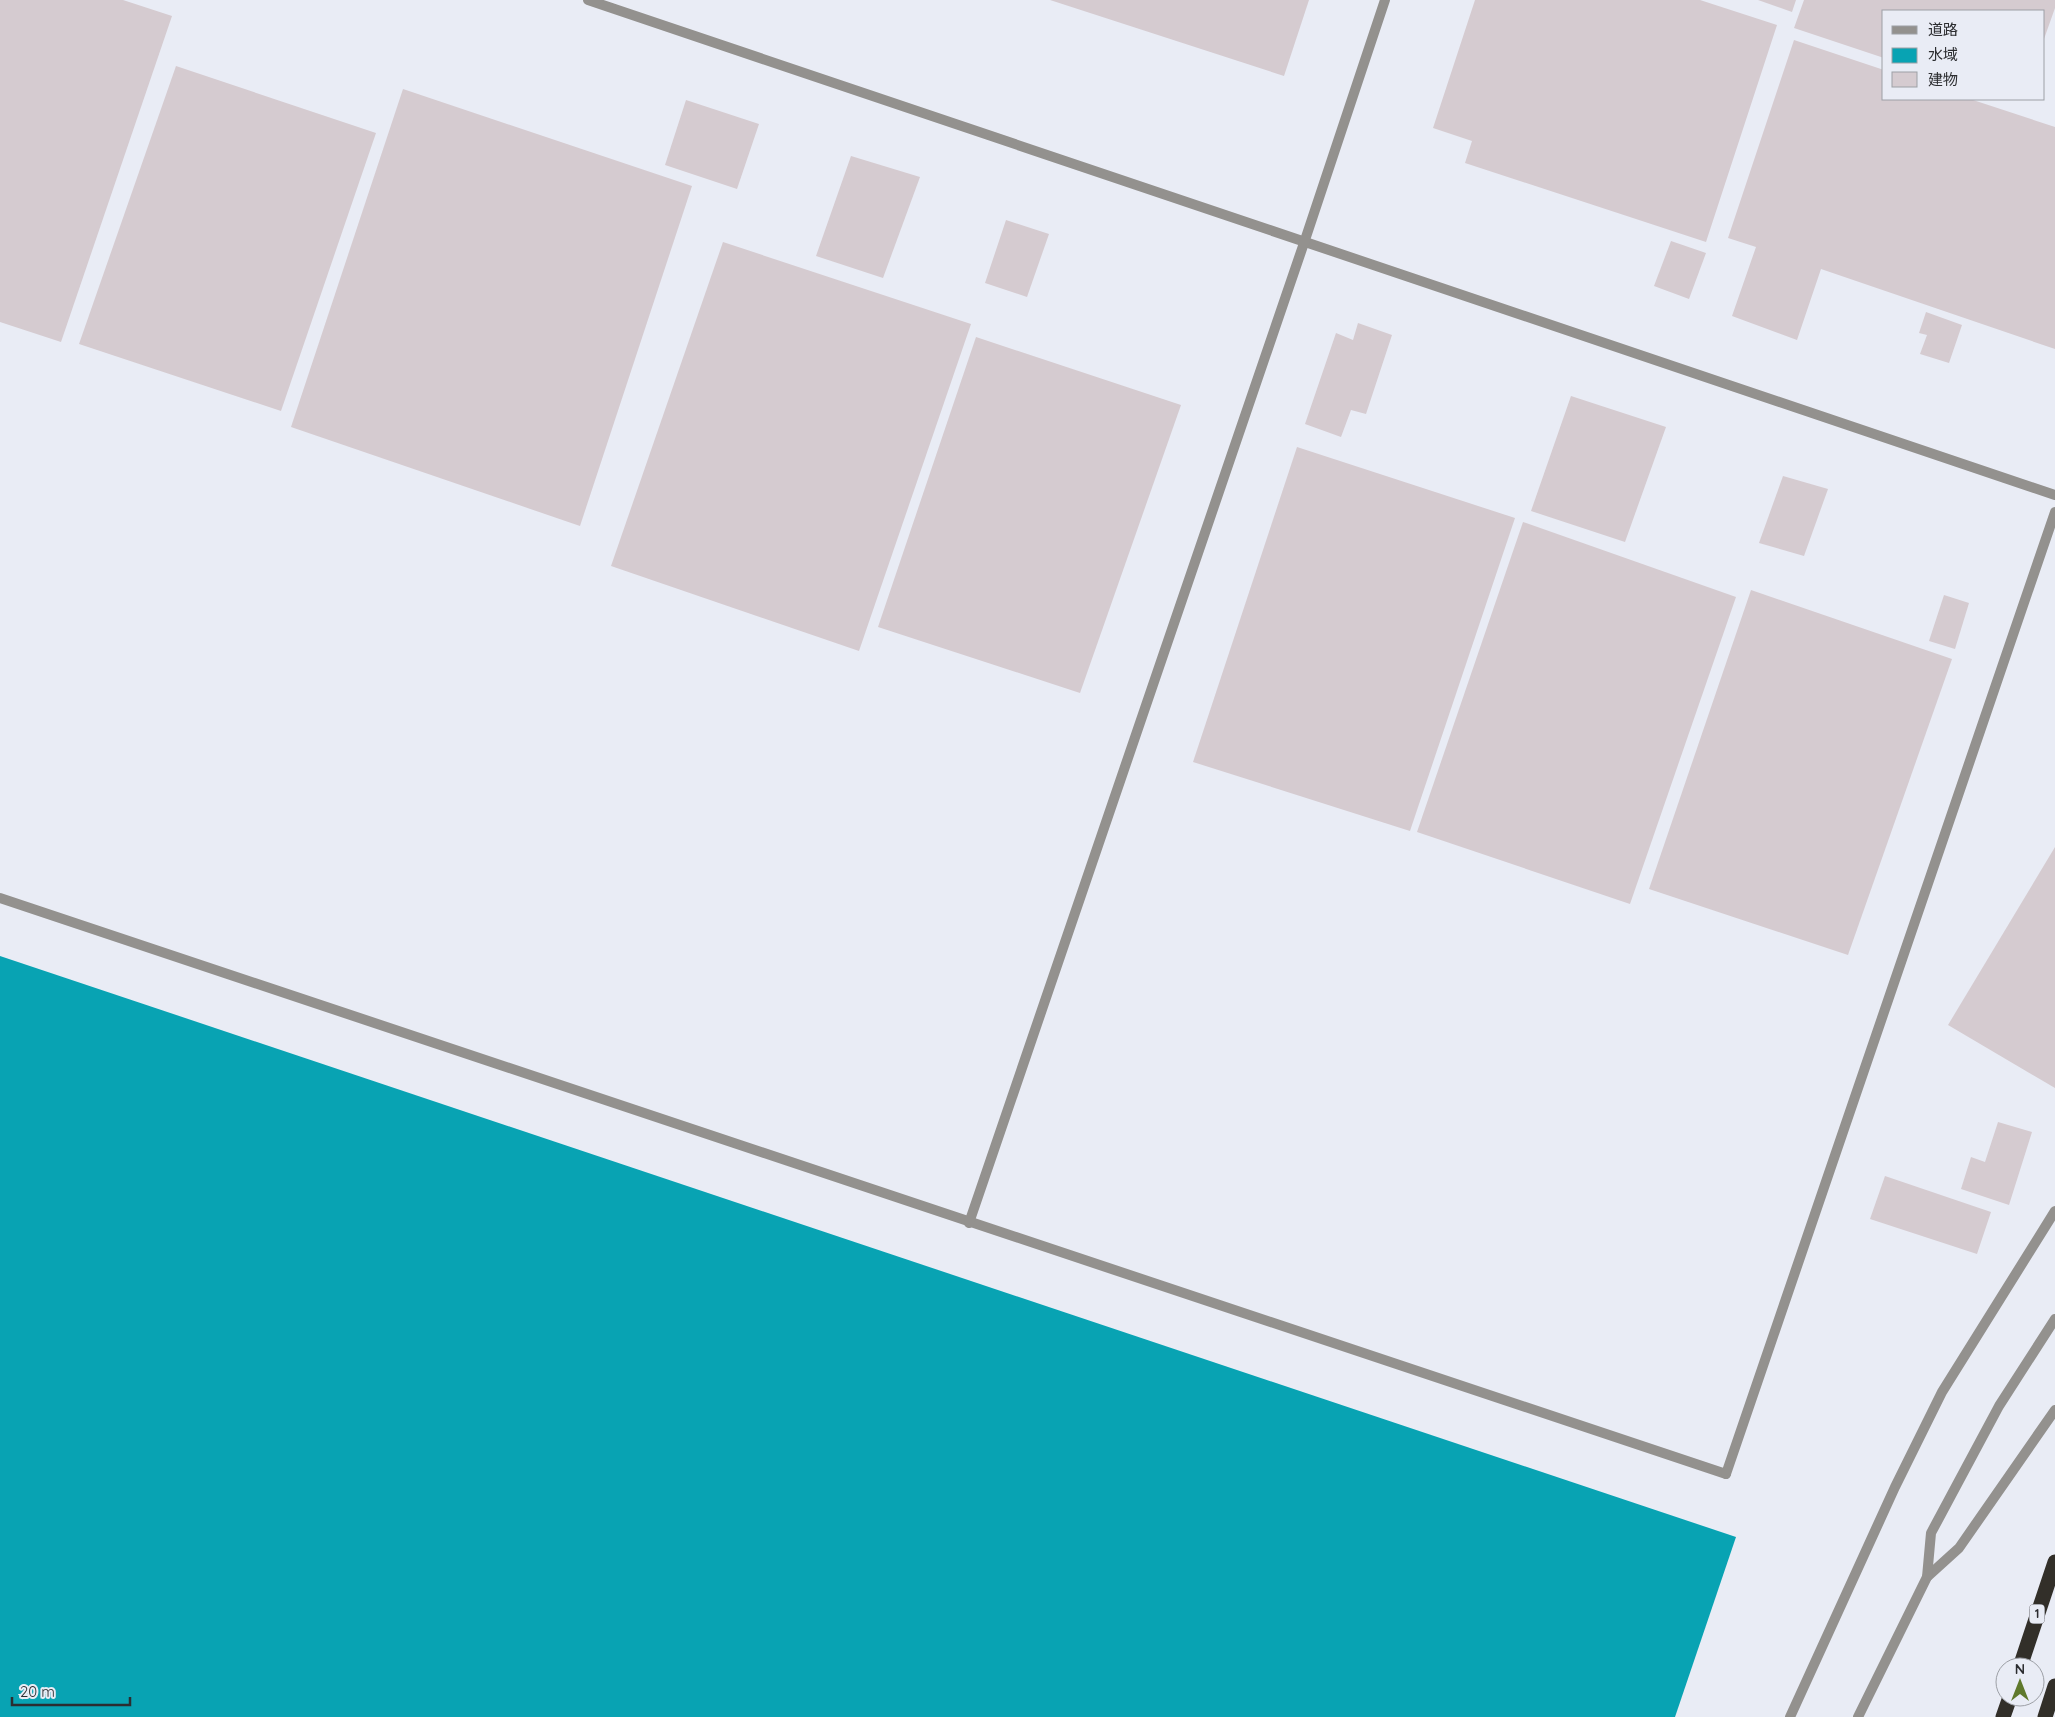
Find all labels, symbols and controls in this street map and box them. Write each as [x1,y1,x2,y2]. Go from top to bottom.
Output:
legend [1882,10,2045,100]
text: 道路 [1928,20,1958,39]
text: 水域 [1928,45,1958,64]
text: 建物 [1928,70,1958,89]
road number: 1 [2030,1605,2044,1624]
north arrow [1995,1657,2045,1707]
text: N [2015,1660,2025,1678]
scale bar [12,1674,130,1706]
text: 20 m [20,1682,55,1701]

